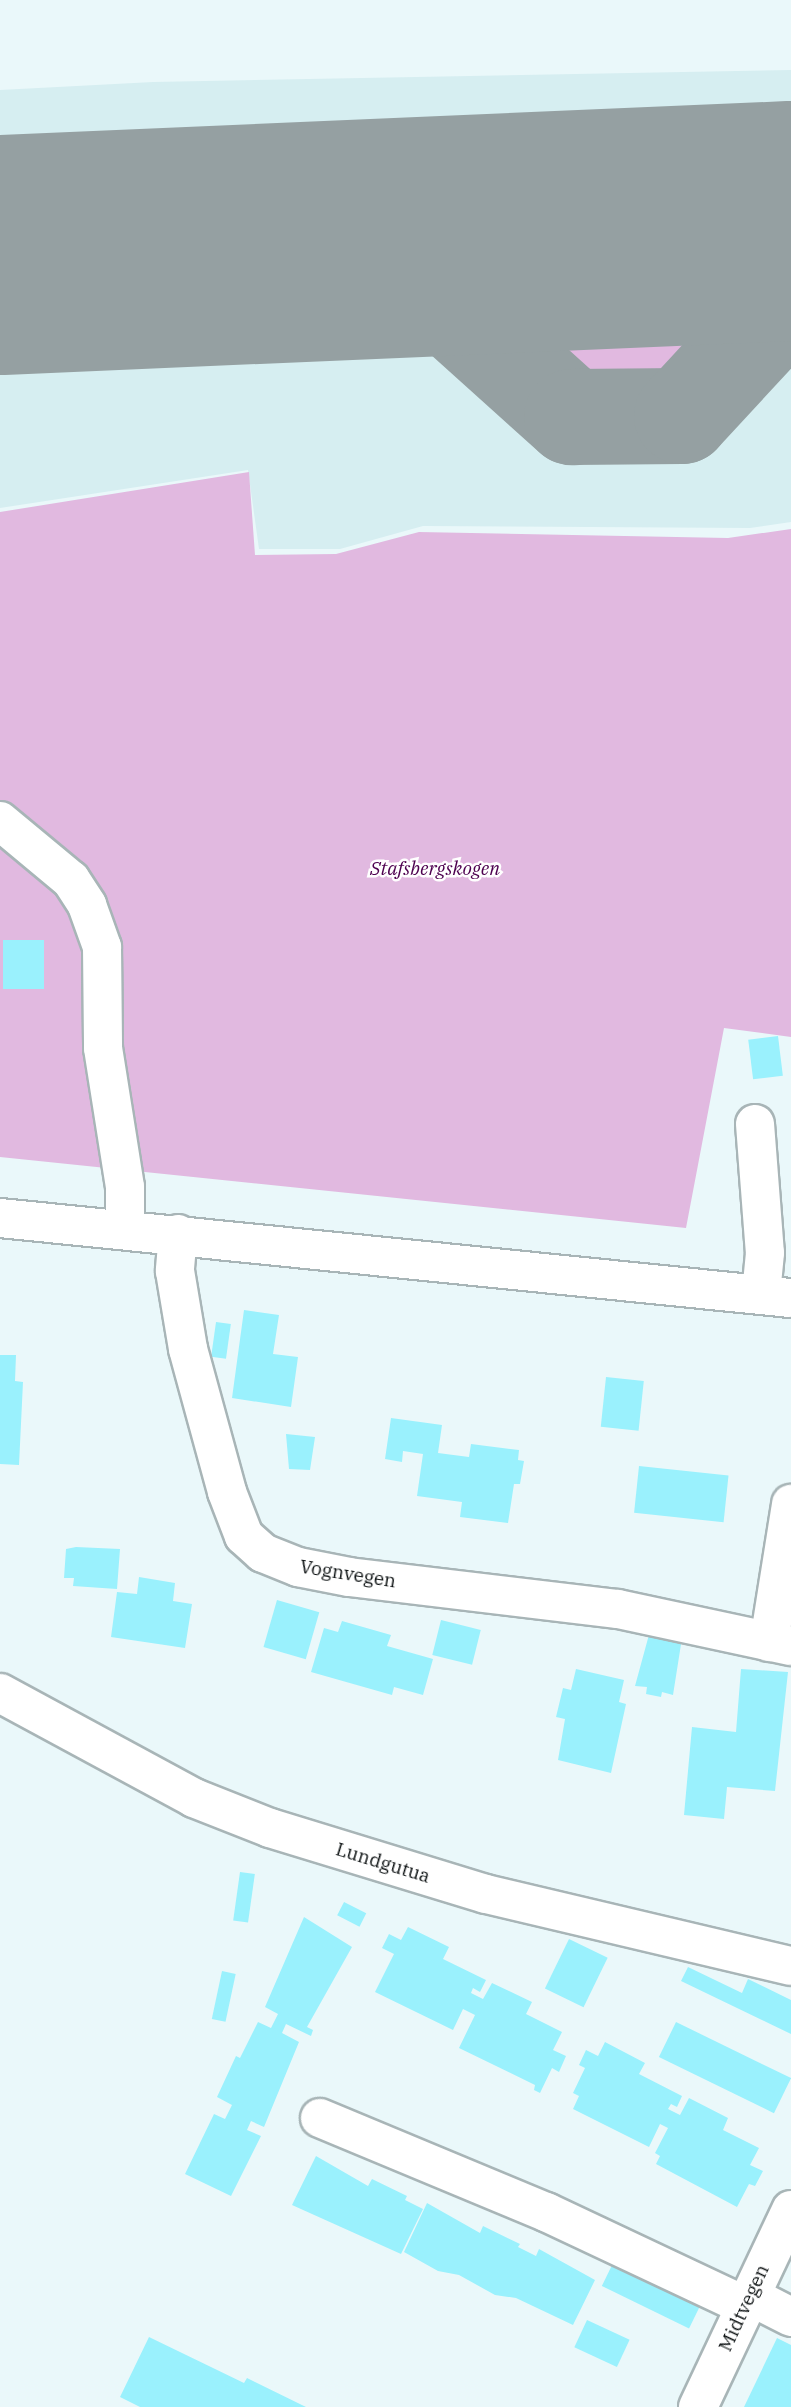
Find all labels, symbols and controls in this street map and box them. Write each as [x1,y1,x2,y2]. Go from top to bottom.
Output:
park label: Stafsbergskogen [370,858,500,880]
street label: Vognvegen [298,1555,398,1593]
street label: Lundgutua [333,1838,433,1888]
street label: Midtvegen [714,2261,774,2355]

